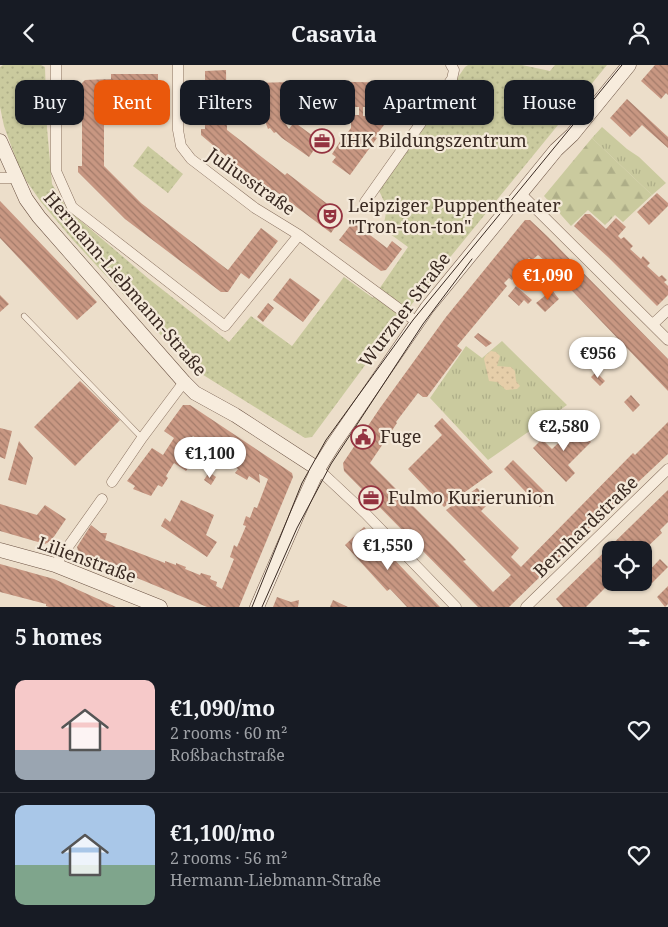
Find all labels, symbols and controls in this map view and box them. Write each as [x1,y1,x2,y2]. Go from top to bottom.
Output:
text: Casavia [291,18,377,48]
icon: back [15,19,43,47]
icon: person [625,19,653,47]
chip: Buy [15,80,84,125]
chip: Rent [94,80,170,125]
chip: Filters [180,80,270,125]
chip: New [280,80,355,125]
chip: Apartment [365,80,494,125]
chip: House [504,80,594,125]
office icon: IHK Bildungszentrum [309,128,335,154]
place label: IHK Bildungszentrum [340,128,527,152]
street label: Juliusstraße [202,141,301,220]
street label: Hermann-Liebmann-Straße [39,186,213,381]
place label: Leipziger Puppentheater "Tron-ton-ton" [348,193,561,238]
theatre icon: Leipziger Puppentheater "Tron-ton-ton" [317,203,343,229]
street label: Wurzner Straße [353,247,455,372]
pin: €1,090 [507,259,589,301]
text: €1,090 [523,264,573,286]
pin: €956 [568,337,628,379]
text: €956 [580,342,616,364]
pin: €2,580 [523,409,605,452]
text: €2,580 [539,415,589,437]
public building icon: Fuge [350,424,376,450]
place label: Fuge [380,424,421,448]
pin: €1,100 [169,437,251,479]
text: €1,100 [185,442,235,464]
street label: Bernhardstraße [528,470,643,582]
office icon: Fulmo Kurierunion [358,485,384,511]
place label: Fulmo Kurierunion [388,485,555,509]
pin: €1,550 [347,529,429,571]
street label: Lilienstraße [35,530,140,588]
text: €1,550 [363,534,413,556]
map controls [602,541,652,591]
button: locate [602,541,652,591]
text: 5 homes [15,623,102,651]
icon: filters [625,623,653,651]
text: €1,090/mo [170,694,275,722]
icon: home [55,700,115,760]
icon: heart [625,716,653,744]
text: 2 rooms · 60 m² [170,722,287,744]
text: Roßbachstraße [170,744,285,766]
text: €1,100/mo [170,819,275,847]
icon: home [55,825,115,885]
icon: heart [625,841,653,869]
text: 2 rooms · 56 m² [170,847,287,869]
text: Hermann-Liebmann-Straße [170,869,381,891]

